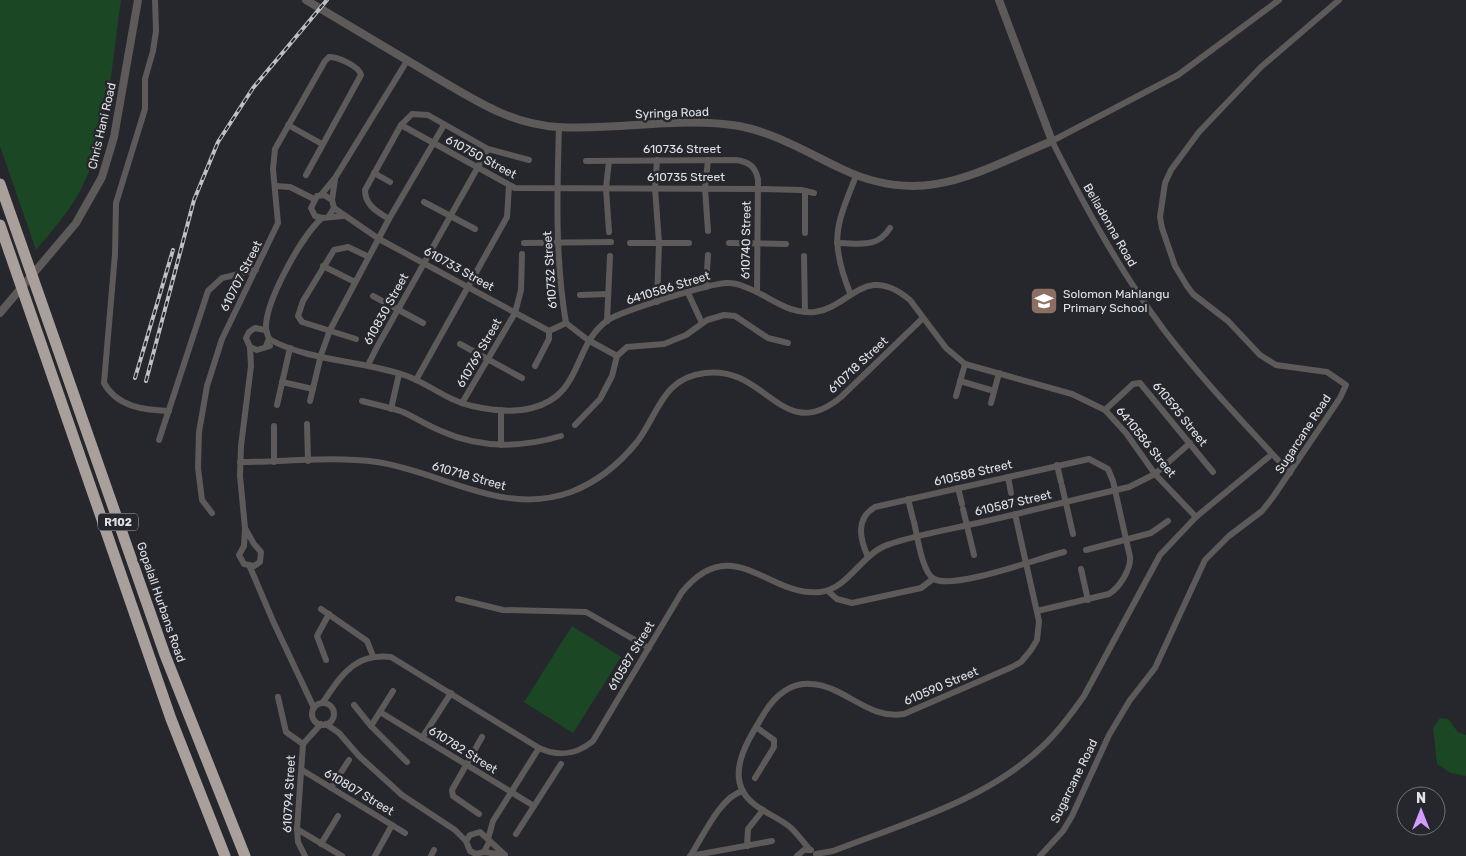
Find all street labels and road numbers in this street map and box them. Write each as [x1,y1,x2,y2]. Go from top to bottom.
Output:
street label: Chris Hani Road [85,81,119,171]
street label: Syringa Road [635,105,709,121]
street label: 610750 Street [443,132,519,182]
street label: 610736 Street [643,142,721,156]
street label: 610735 Street [647,170,725,184]
street label: Belladonna Road [1080,181,1140,269]
street label: 610740 Street [738,201,754,279]
street label: 610732 Street [540,230,560,309]
street label: 610707 Street [217,238,265,314]
street label: 610733 Street [422,244,497,294]
street label: 6410586 Street [624,269,712,307]
street label: 610830 Street [361,270,412,347]
street label: 610769 Street [454,316,505,390]
street label: 610718 Street [825,334,891,396]
street label: 610595 Street [1150,379,1210,449]
street label: Sugarcane Road [1272,392,1334,476]
street label: 6410586 Street [1113,404,1179,480]
street label: 610588 Street [933,457,1014,489]
street label: 610718 Street [430,459,508,493]
street label: 610587 Street [973,487,1053,519]
road number: R102 [98,514,138,530]
street label: Gopalall Hurbans Road [134,540,188,664]
street label: 610587 Street [605,619,657,693]
street label: 610590 Street [902,664,980,708]
street label: 610782 Street [426,723,500,777]
street label: Sugarcane Road [1048,737,1100,825]
street label: 610794 Street [280,754,298,833]
street label: 610807 Street [322,766,397,818]

